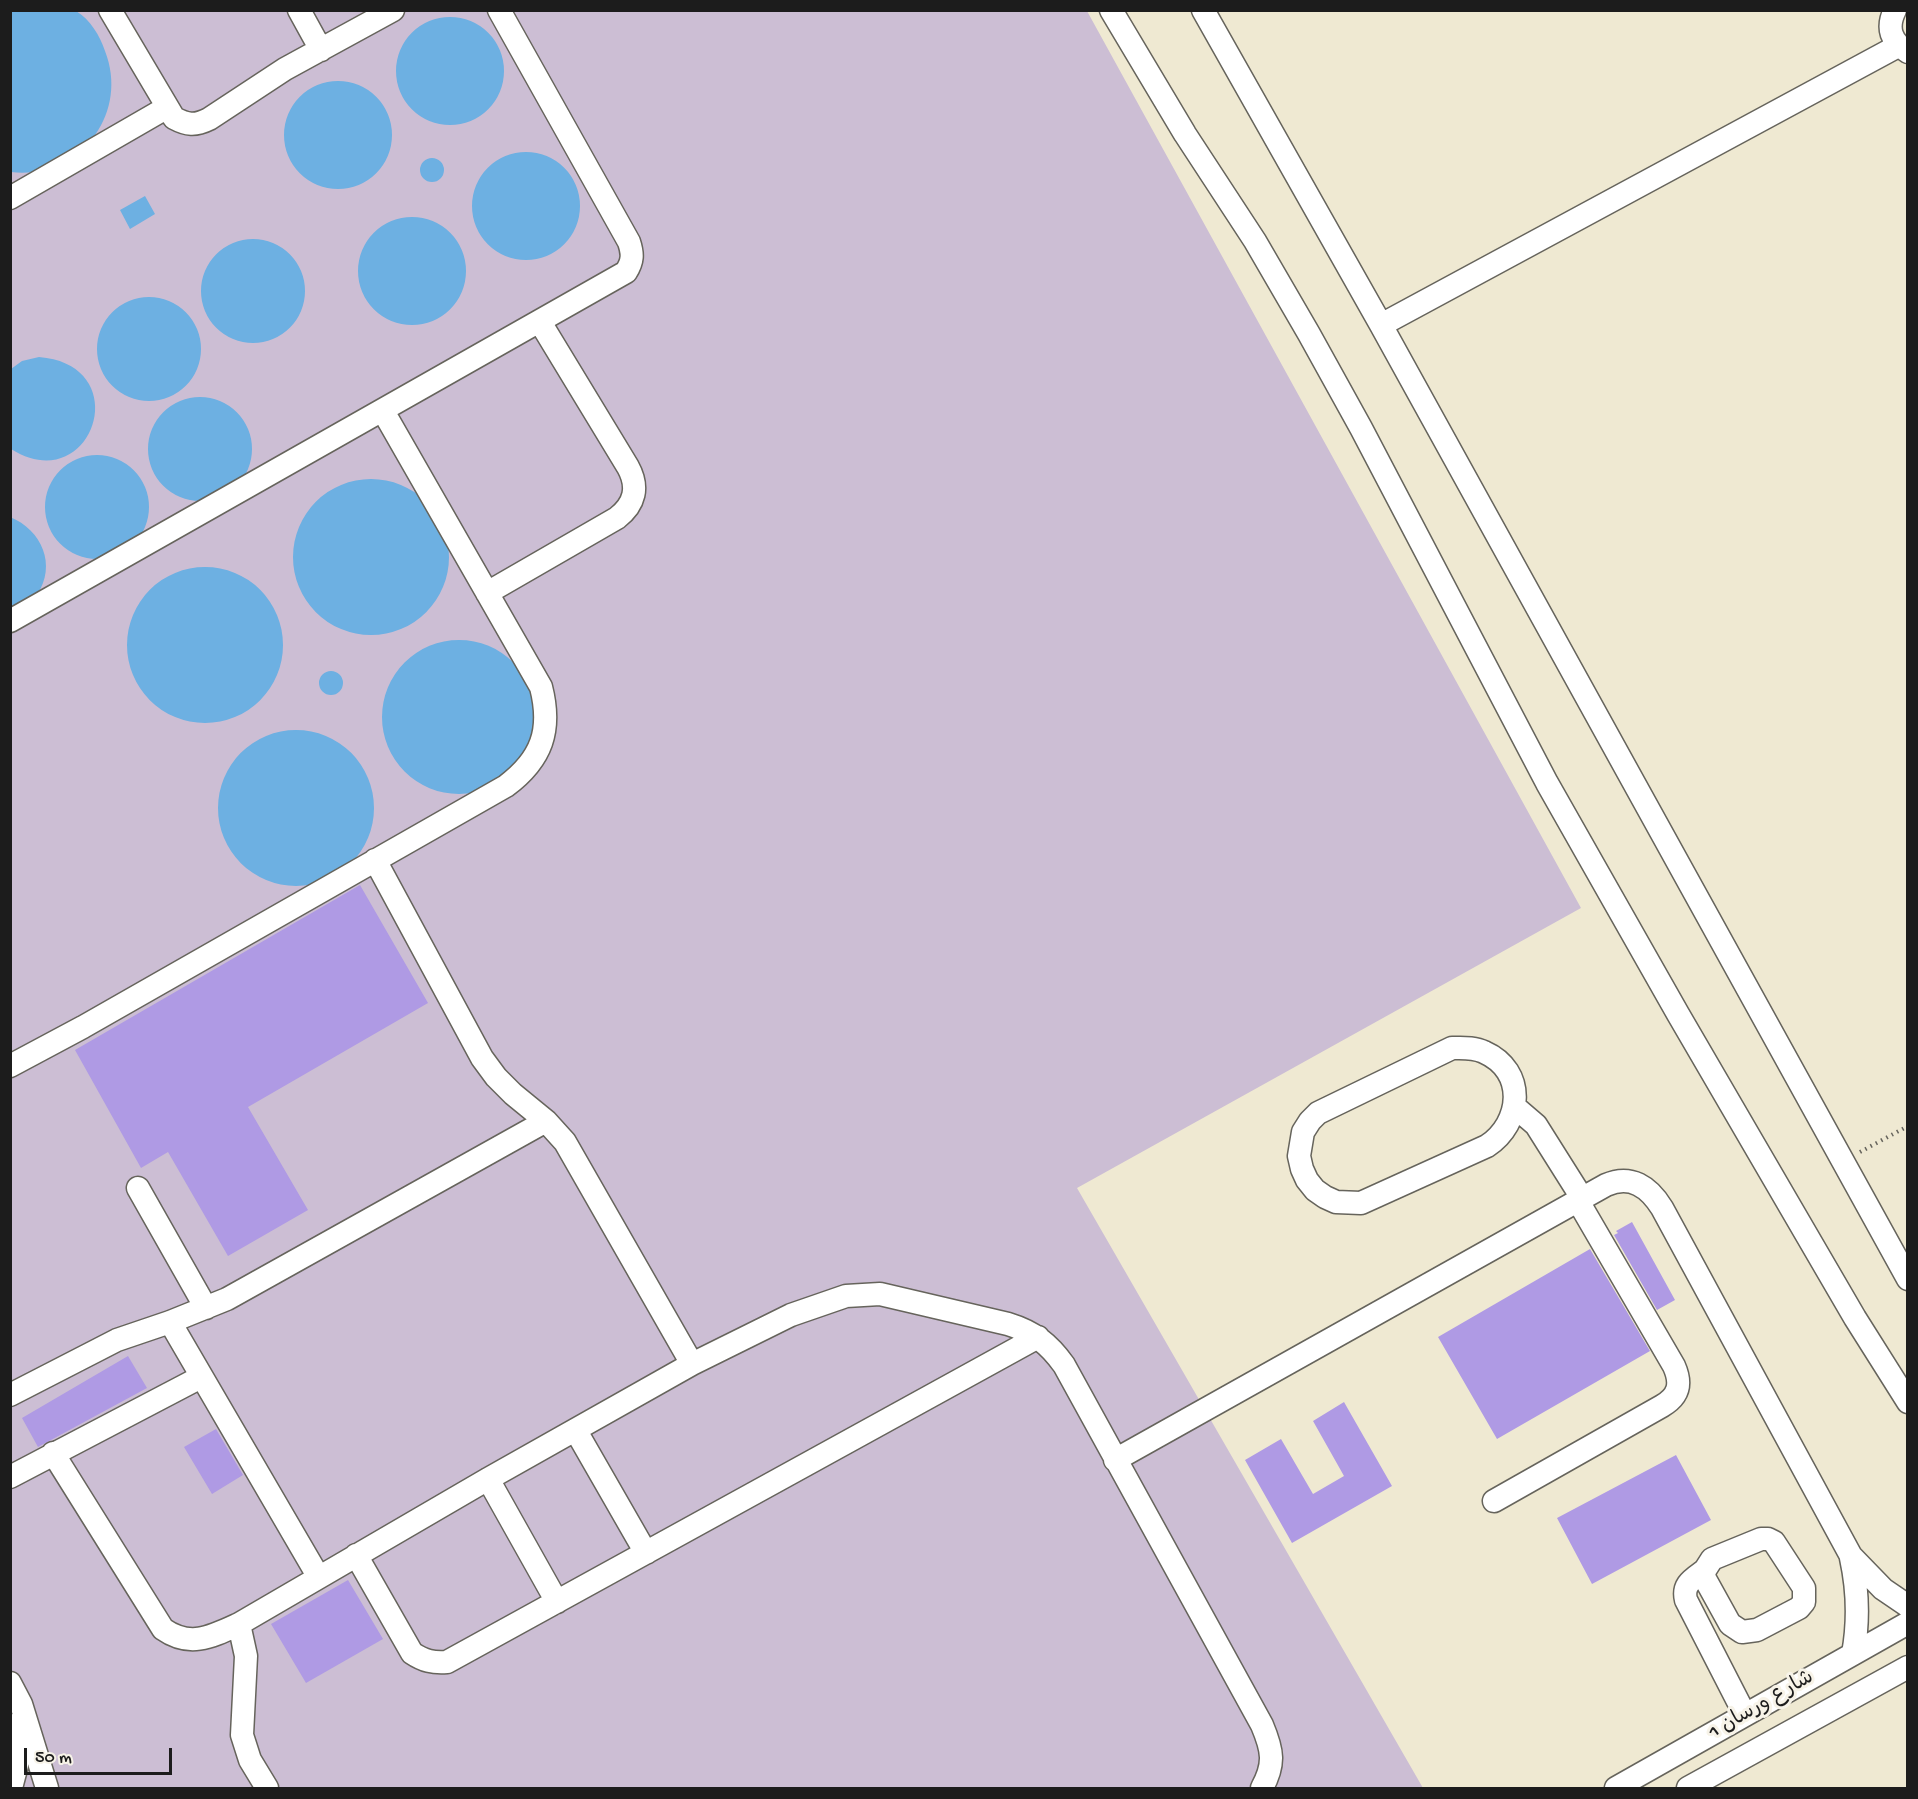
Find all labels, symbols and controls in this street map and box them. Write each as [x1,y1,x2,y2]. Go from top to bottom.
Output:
street label: شارع ورسان 1 [1705,1666,1819,1746]
scale bar [27,1736,176,1774]
text: 50 m [35,1748,72,1769]

